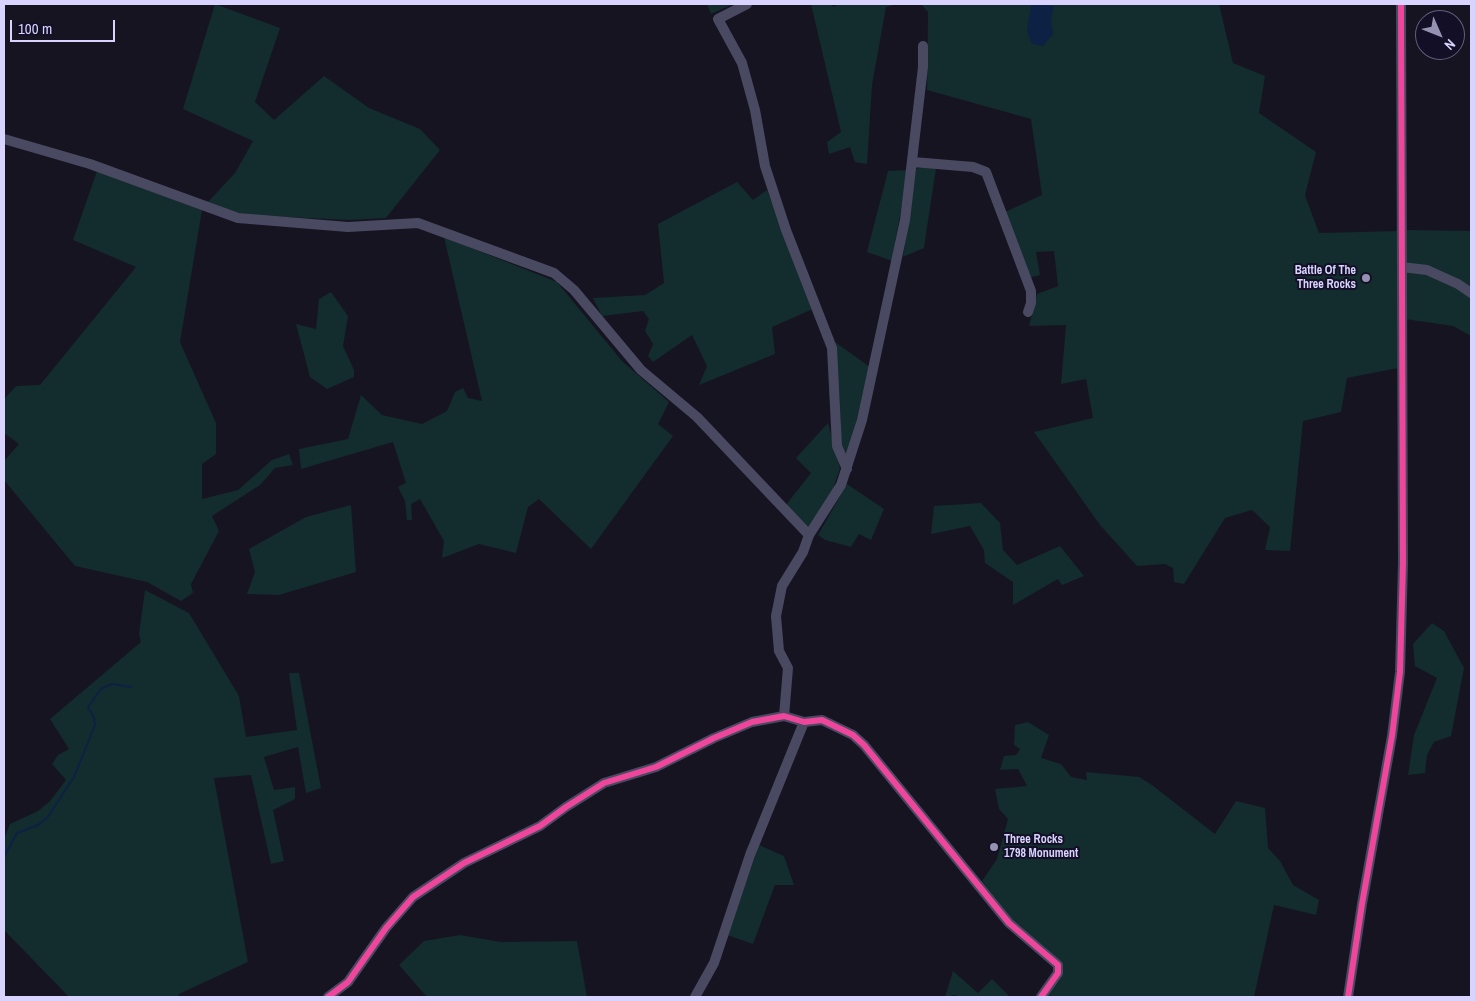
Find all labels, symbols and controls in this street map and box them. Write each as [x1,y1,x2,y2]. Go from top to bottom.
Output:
scale bar [12,10,118,42]
north arrow [1415,10,1465,60]
text: 100 m [18,18,52,39]
text: N [1441,35,1459,54]
place label: Battle Of The Three Rocks [1295,264,1356,292]
marker: Battle Of The Three Rocks [1360,272,1372,284]
place label: Three Rocks 1798 Monument [1004,833,1078,861]
marker: Three Rocks 1798 Monument [988,841,1000,853]

